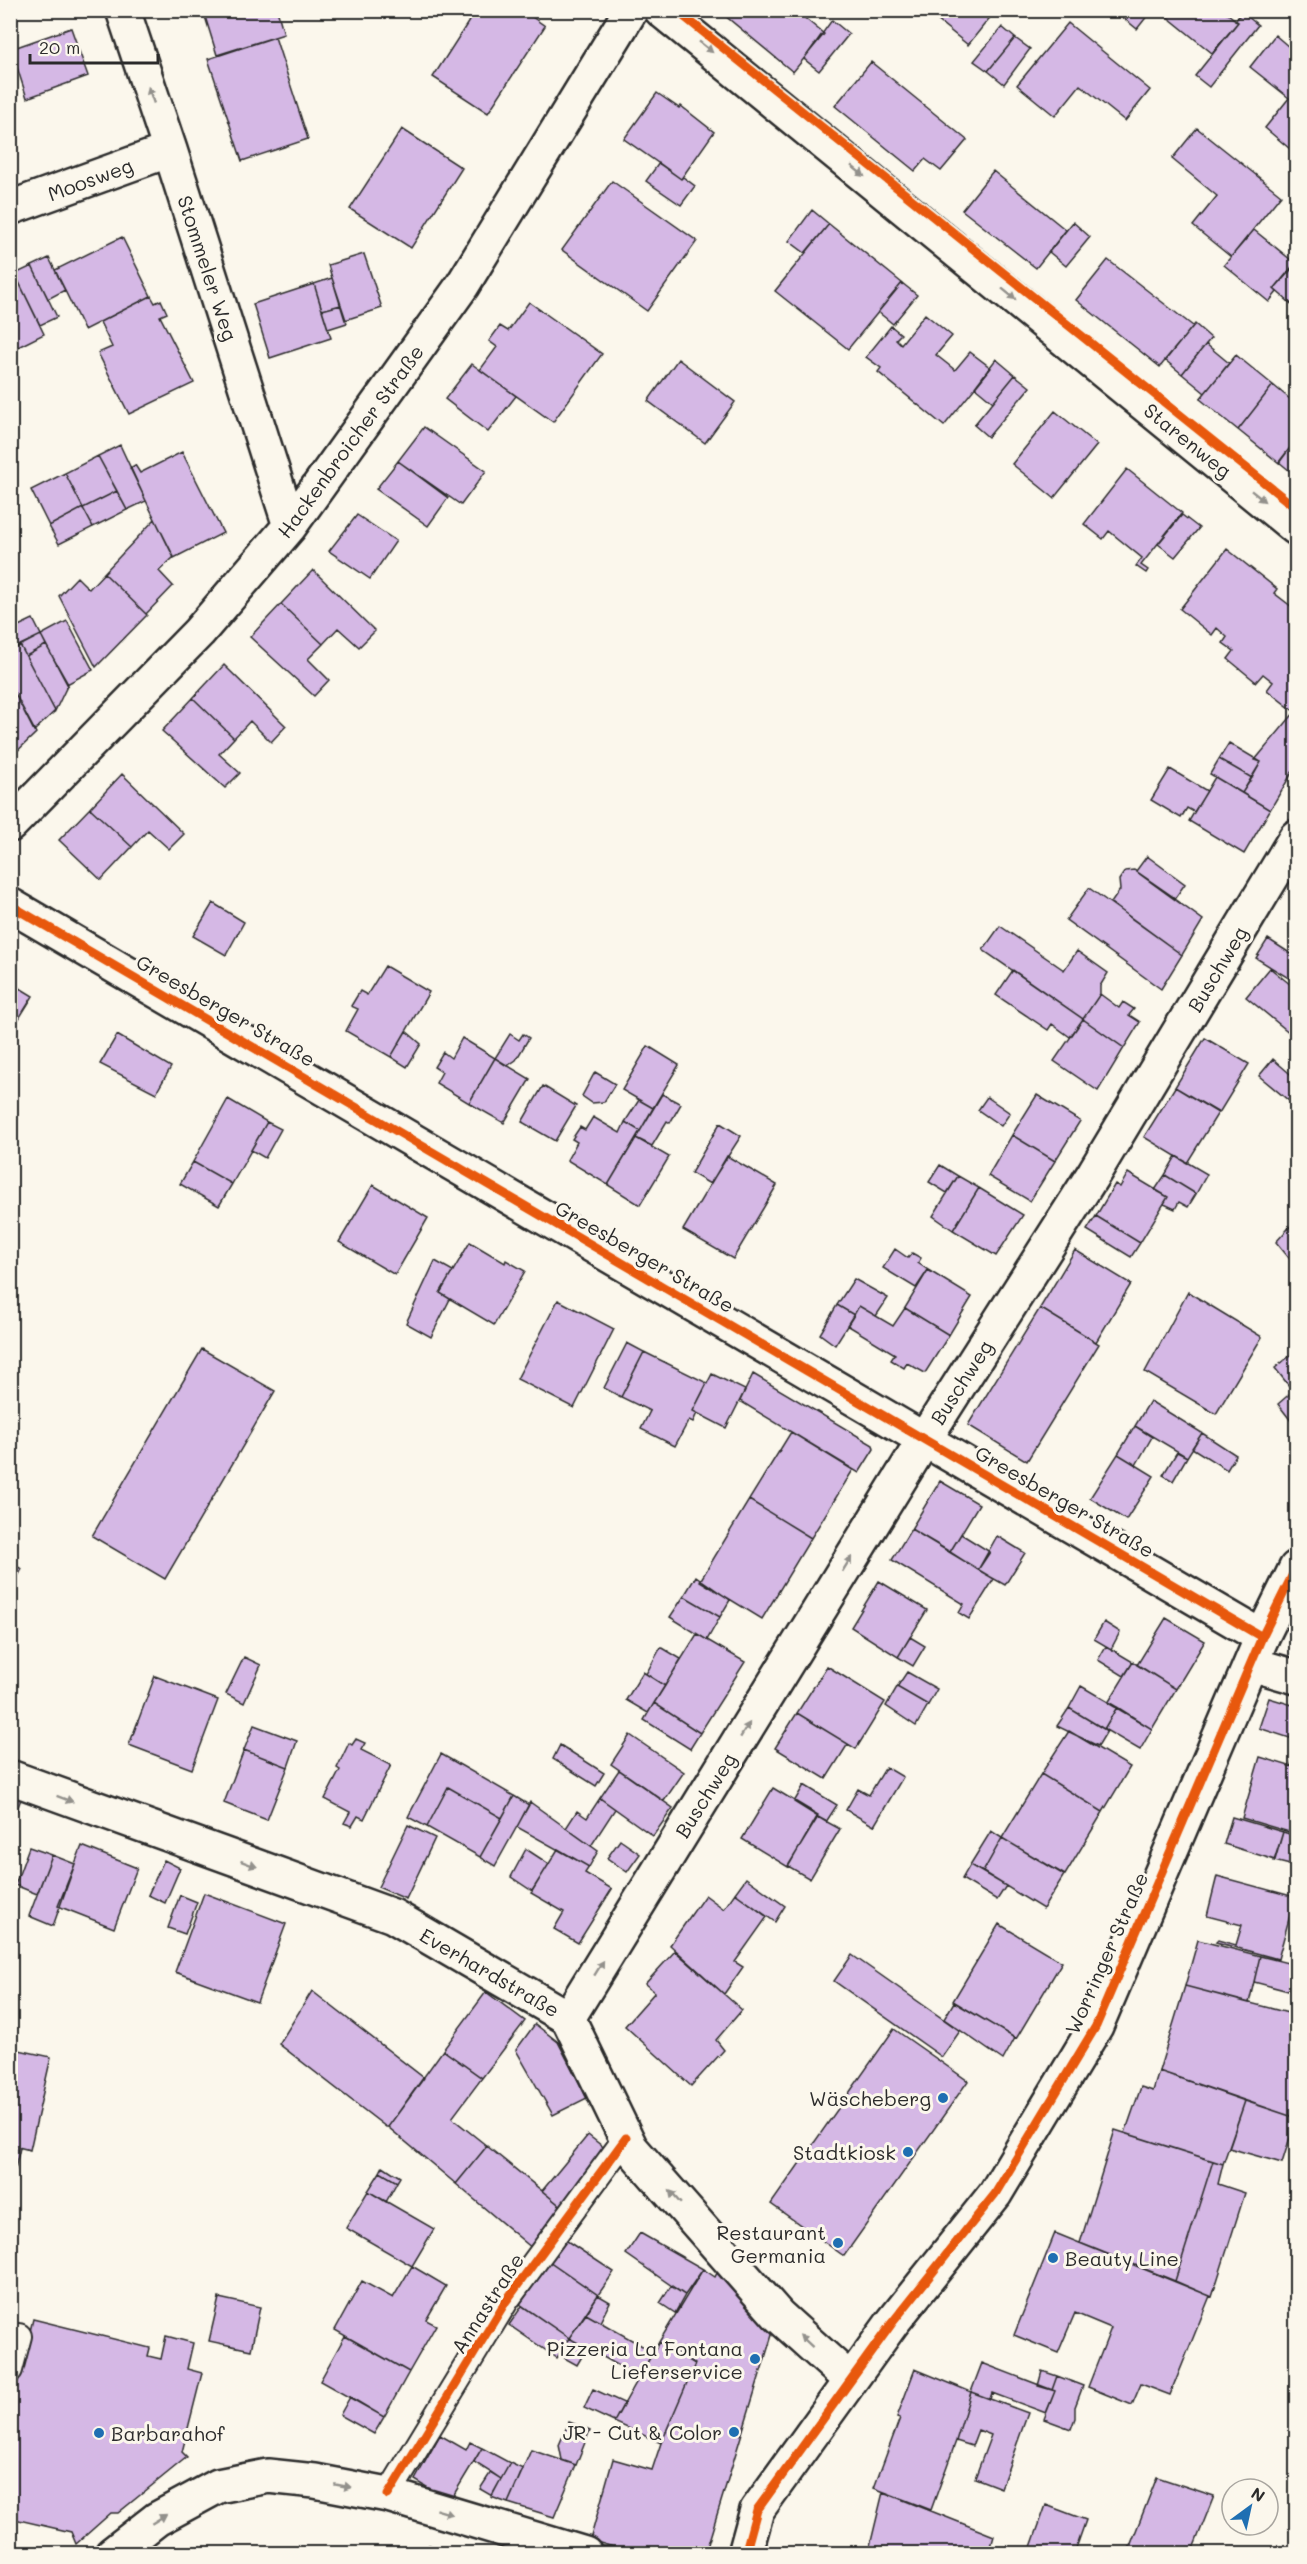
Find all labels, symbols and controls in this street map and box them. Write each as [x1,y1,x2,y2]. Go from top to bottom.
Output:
scale bar [30,27,158,65]
text: 20 m [39,35,80,59]
one-way arrow [699,41,714,53]
one-way arrow [146,86,156,104]
street label: Moosweg [44,152,136,206]
one-way arrow [850,164,865,176]
street label: Stommeler Weg [172,192,244,344]
one-way arrow [1001,287,1017,300]
street label: Hackenbroicher Straße [271,339,429,543]
street label: Starenweg [1139,397,1237,483]
one-way arrow [1250,490,1265,502]
street label: Buschweg [1181,921,1253,1017]
street label: Greesberger Straße [132,948,320,1072]
street label: Greesberger Straße [551,1194,739,1318]
street label: Buschweg [924,1335,998,1429]
street label: Greesberger Straße [971,1439,1159,1563]
one-way arrow [842,1556,853,1572]
one-way arrow [740,1722,751,1738]
street label: Buschweg [669,1748,741,1842]
one-way arrow [56,1794,74,1804]
one-way arrow [240,1860,258,1870]
street label: Worringer Straße [1059,1868,1153,2038]
street label: Everhardstraße [416,1921,564,2023]
one-way arrow [593,1960,604,1976]
place label: Wäscheberg [809,2085,931,2111]
marker: Wäscheberg [936,2091,950,2105]
place label: Stadtkiosk [793,2139,896,2165]
marker: Stadtkiosk [901,2145,915,2159]
one-way arrow [669,2190,682,2205]
place label: Restaurant Germania [717,2219,826,2268]
marker: Restaurant Germania [831,2236,845,2250]
place label: Beauty Line [1065,2245,1179,2271]
street label: Annastraße [445,2248,529,2358]
marker: Beauty Line [1046,2251,1060,2265]
one-way arrow [799,2334,814,2348]
place label: Pizzeria La Fontana Lieferservice [547,2335,743,2384]
marker: Pizzeria La Fontana Lieferservice [748,2352,762,2366]
place label: JR - Cut & Color [563,2419,722,2445]
place label: Barbarahof [111,2420,226,2446]
marker: JR - Cut & Color [727,2425,741,2439]
marker: Barbarahof [92,2426,106,2440]
north arrow [1220,2477,1280,2537]
one-way arrow [334,2482,353,2491]
text: N [1248,2482,1269,2506]
one-way arrow [435,2508,453,2517]
one-way arrow [151,2514,167,2525]

